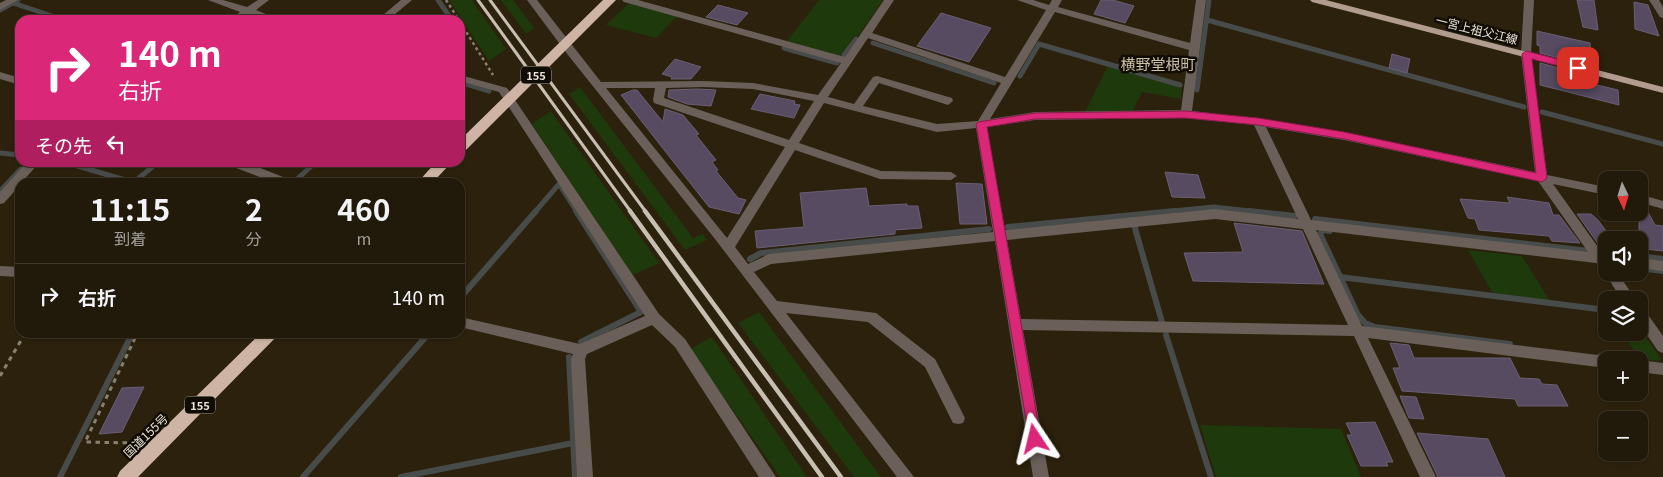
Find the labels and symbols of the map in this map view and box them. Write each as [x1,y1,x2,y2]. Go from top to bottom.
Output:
street label: 一宮上祖父江線 [1434,11,1520,47]
pin [1557,47,1599,89]
district label: 横野堂根町 [1120,53,1196,74]
road number: 155 [521,66,551,84]
north arrow [1598,171,1648,221]
road number: 155 [185,396,215,414]
street label: 国道155号 [119,409,171,461]
position arrow [1008,412,1060,464]

